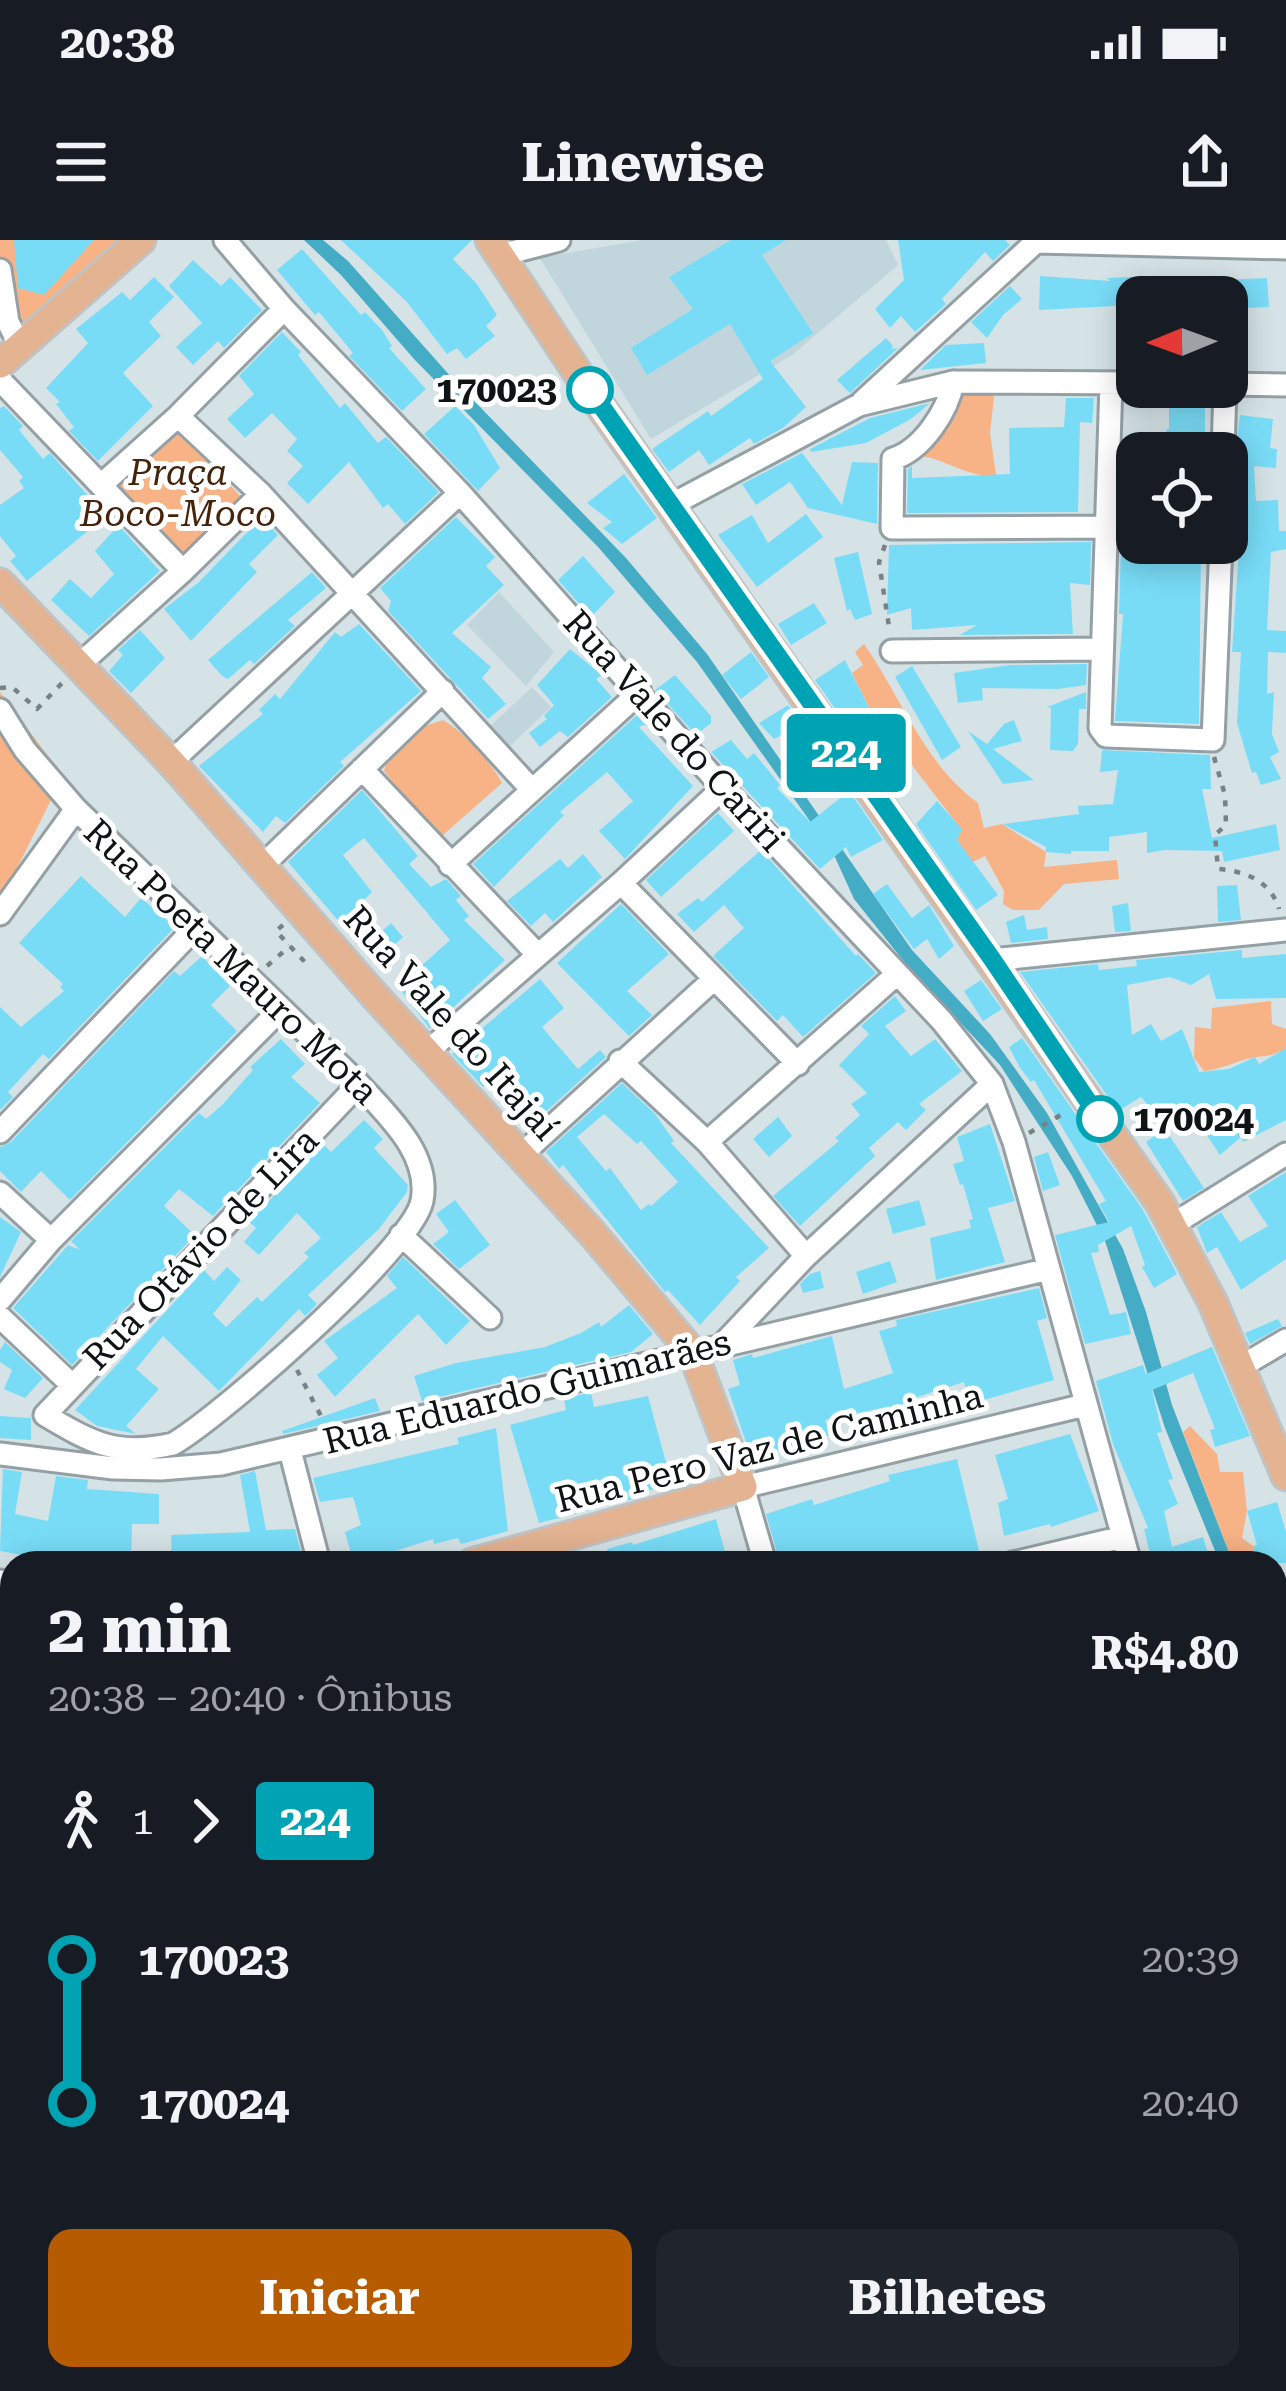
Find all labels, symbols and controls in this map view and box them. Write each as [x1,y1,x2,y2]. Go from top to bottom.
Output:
text: 20:38 [60,16,175,69]
icon: menu [48,129,114,195]
icon: share [1172,129,1238,195]
text: Linewise [521,131,765,194]
north arrow [1116,276,1248,408]
map controls [1116,276,1248,564]
marker: 170023 [568,368,612,412]
place label: 170023 [436,369,557,411]
button: locate [1116,432,1248,564]
park label: Praça Boco-Moco [79,452,276,535]
street label: Rua Vale do Cariri [555,602,793,860]
line badge: 224 [777,714,915,792]
text: 224 [811,728,881,777]
street label: Rua Poeta Mauro Mota [76,811,387,1113]
street label: Rua Vale do Itajaí [335,898,567,1148]
marker: 170024 [1078,1097,1122,1141]
place label: 170024 [1133,1098,1254,1140]
street label: Rua Otávio de Lira [75,1119,327,1378]
street label: Rua Eduardo Guimarães [319,1321,735,1463]
street label: Rua Pero Vaz de Caminha [551,1374,987,1521]
text: 2 min [48,1591,231,1668]
text: R$4.80 [1091,1627,1239,1680]
text: 20:38 – 20:40 · Ônibus [48,1675,452,1721]
icon: walk [48,1788,114,1854]
icon: forward [172,1788,238,1854]
text: 224 [280,1796,350,1845]
text: 1 [132,1798,154,1844]
text: 170023 [138,1933,289,1986]
text: 20:39 [1142,1936,1239,1982]
text: 170024 [138,2077,289,2130]
text: 20:40 [1142,2080,1239,2126]
button: Iniciar [48,2229,632,2367]
button: Bilhetes [656,2229,1239,2367]

